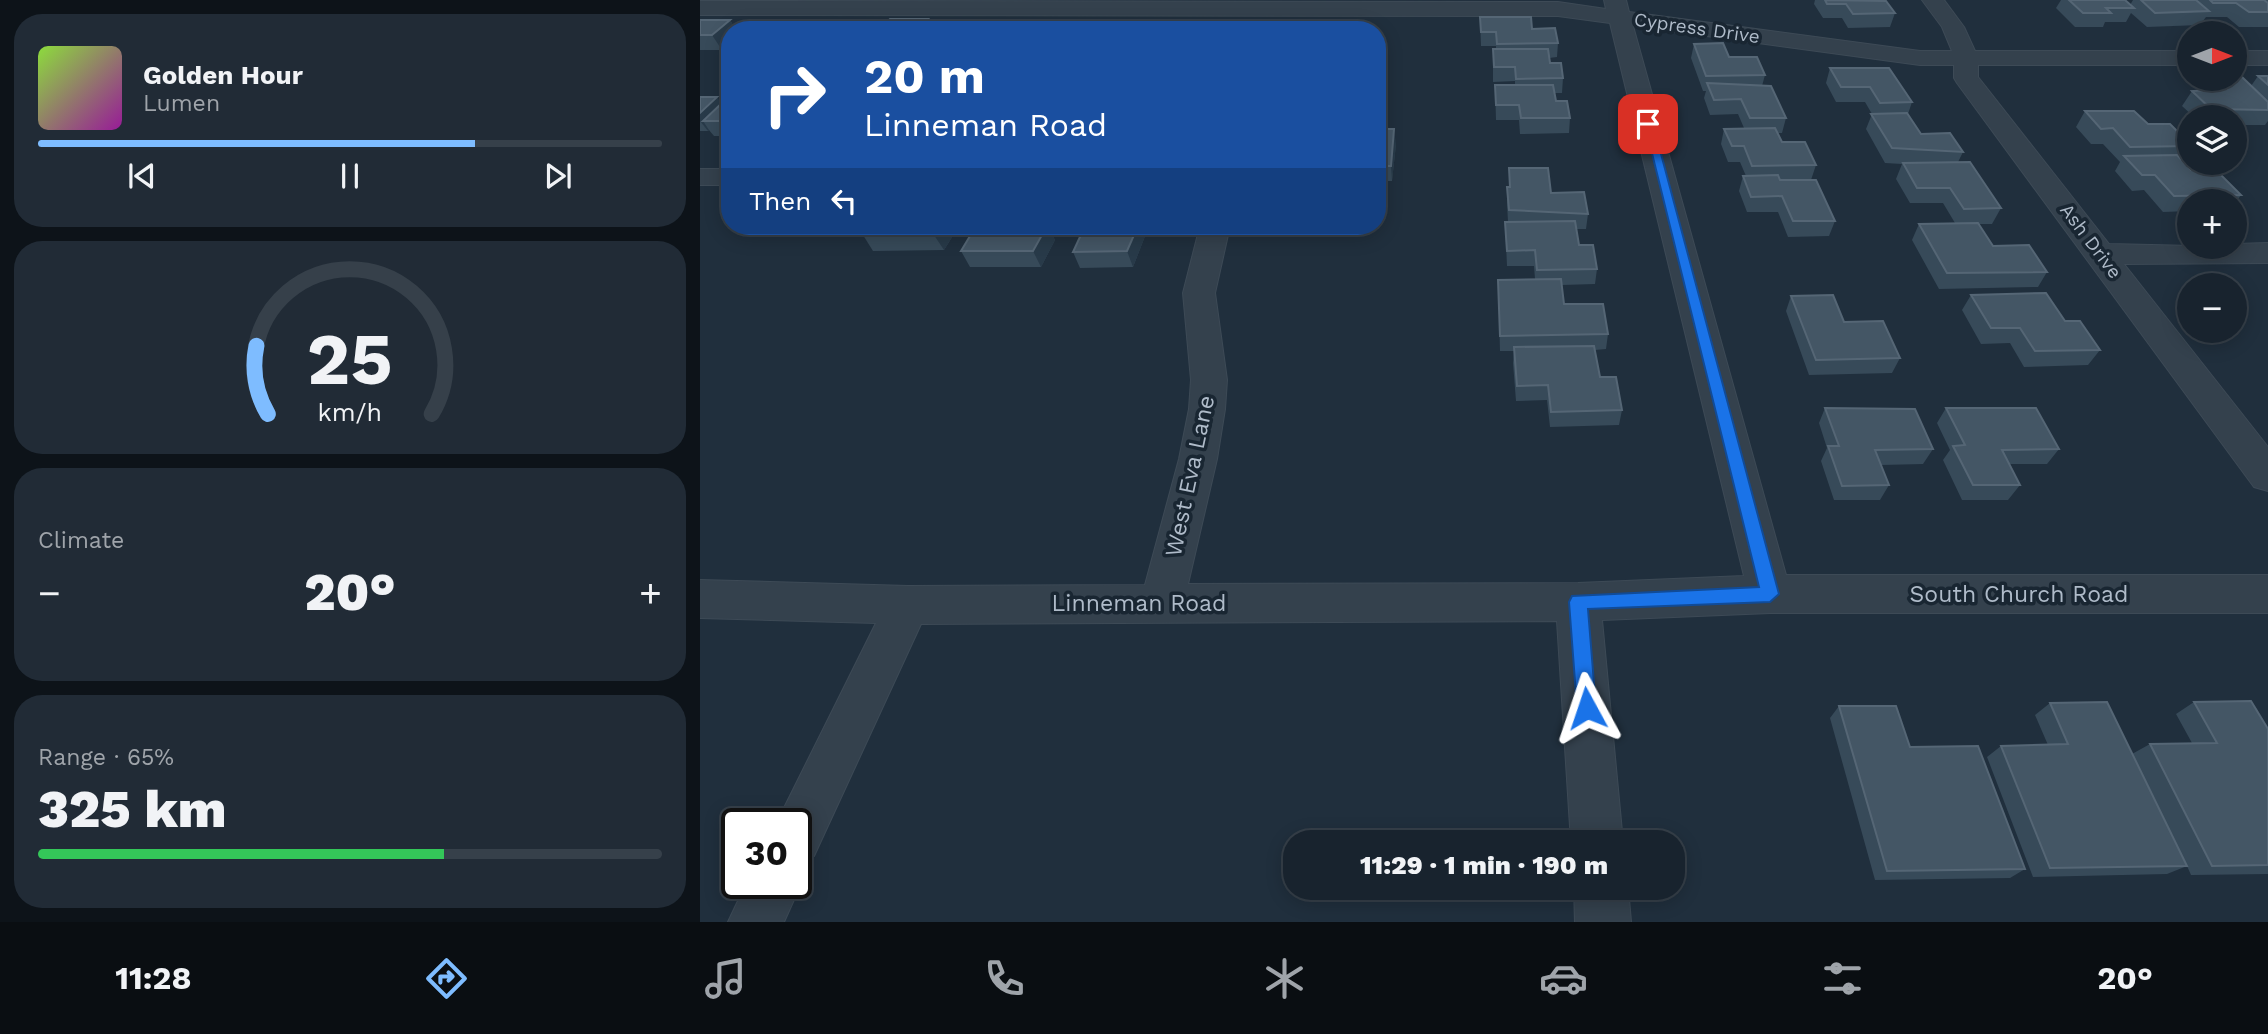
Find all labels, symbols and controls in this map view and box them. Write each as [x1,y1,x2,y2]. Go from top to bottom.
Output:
street label: Cypress Drive [1633,8,1761,48]
north arrow [2177,21,2247,91]
map controls [2177,21,2247,343]
text: 20 m [864,47,985,105]
icon: right [749,49,840,140]
text: Golden Hour [143,60,303,90]
text: Lumen [143,90,220,117]
pin [1618,94,1678,154]
icon: arrive [1629,105,1667,143]
button: layers [2177,105,2247,175]
text: Linneman Road [864,106,1107,144]
icon: previous [123,157,161,195]
icon: pause [331,157,369,195]
icon: next [539,157,577,195]
icon: left [825,182,863,220]
text: Then [749,186,811,216]
button: + [2177,189,2247,259]
street label: Ash Drive [2055,199,2127,283]
button: − [2177,273,2247,343]
text: 25 [307,316,393,402]
street label: West Eva Lane [1160,393,1220,559]
text: km/h [318,397,382,426]
text: Climate [38,527,124,554]
text: 20° [304,562,396,623]
text: − [38,571,61,615]
text: + [639,571,662,615]
street label: South Church Road [1910,581,2128,608]
street label: Linneman Road [1052,590,1226,617]
position arrow [1550,671,1624,745]
text: Range · 65% [38,744,174,771]
text: 325 km [38,779,227,840]
speed limit sign: 30 [721,808,812,899]
text: 11:29 · 1 min · 190 m [1360,850,1608,880]
icon: directions [422,954,471,1003]
icon: music [701,954,750,1003]
icon: phone [980,954,1029,1003]
icon: climate [1260,954,1309,1003]
icon: car [1539,954,1588,1003]
icon: filters [1818,954,1867,1003]
text: 11:28 [115,959,192,997]
text: 20° [2097,959,2153,997]

